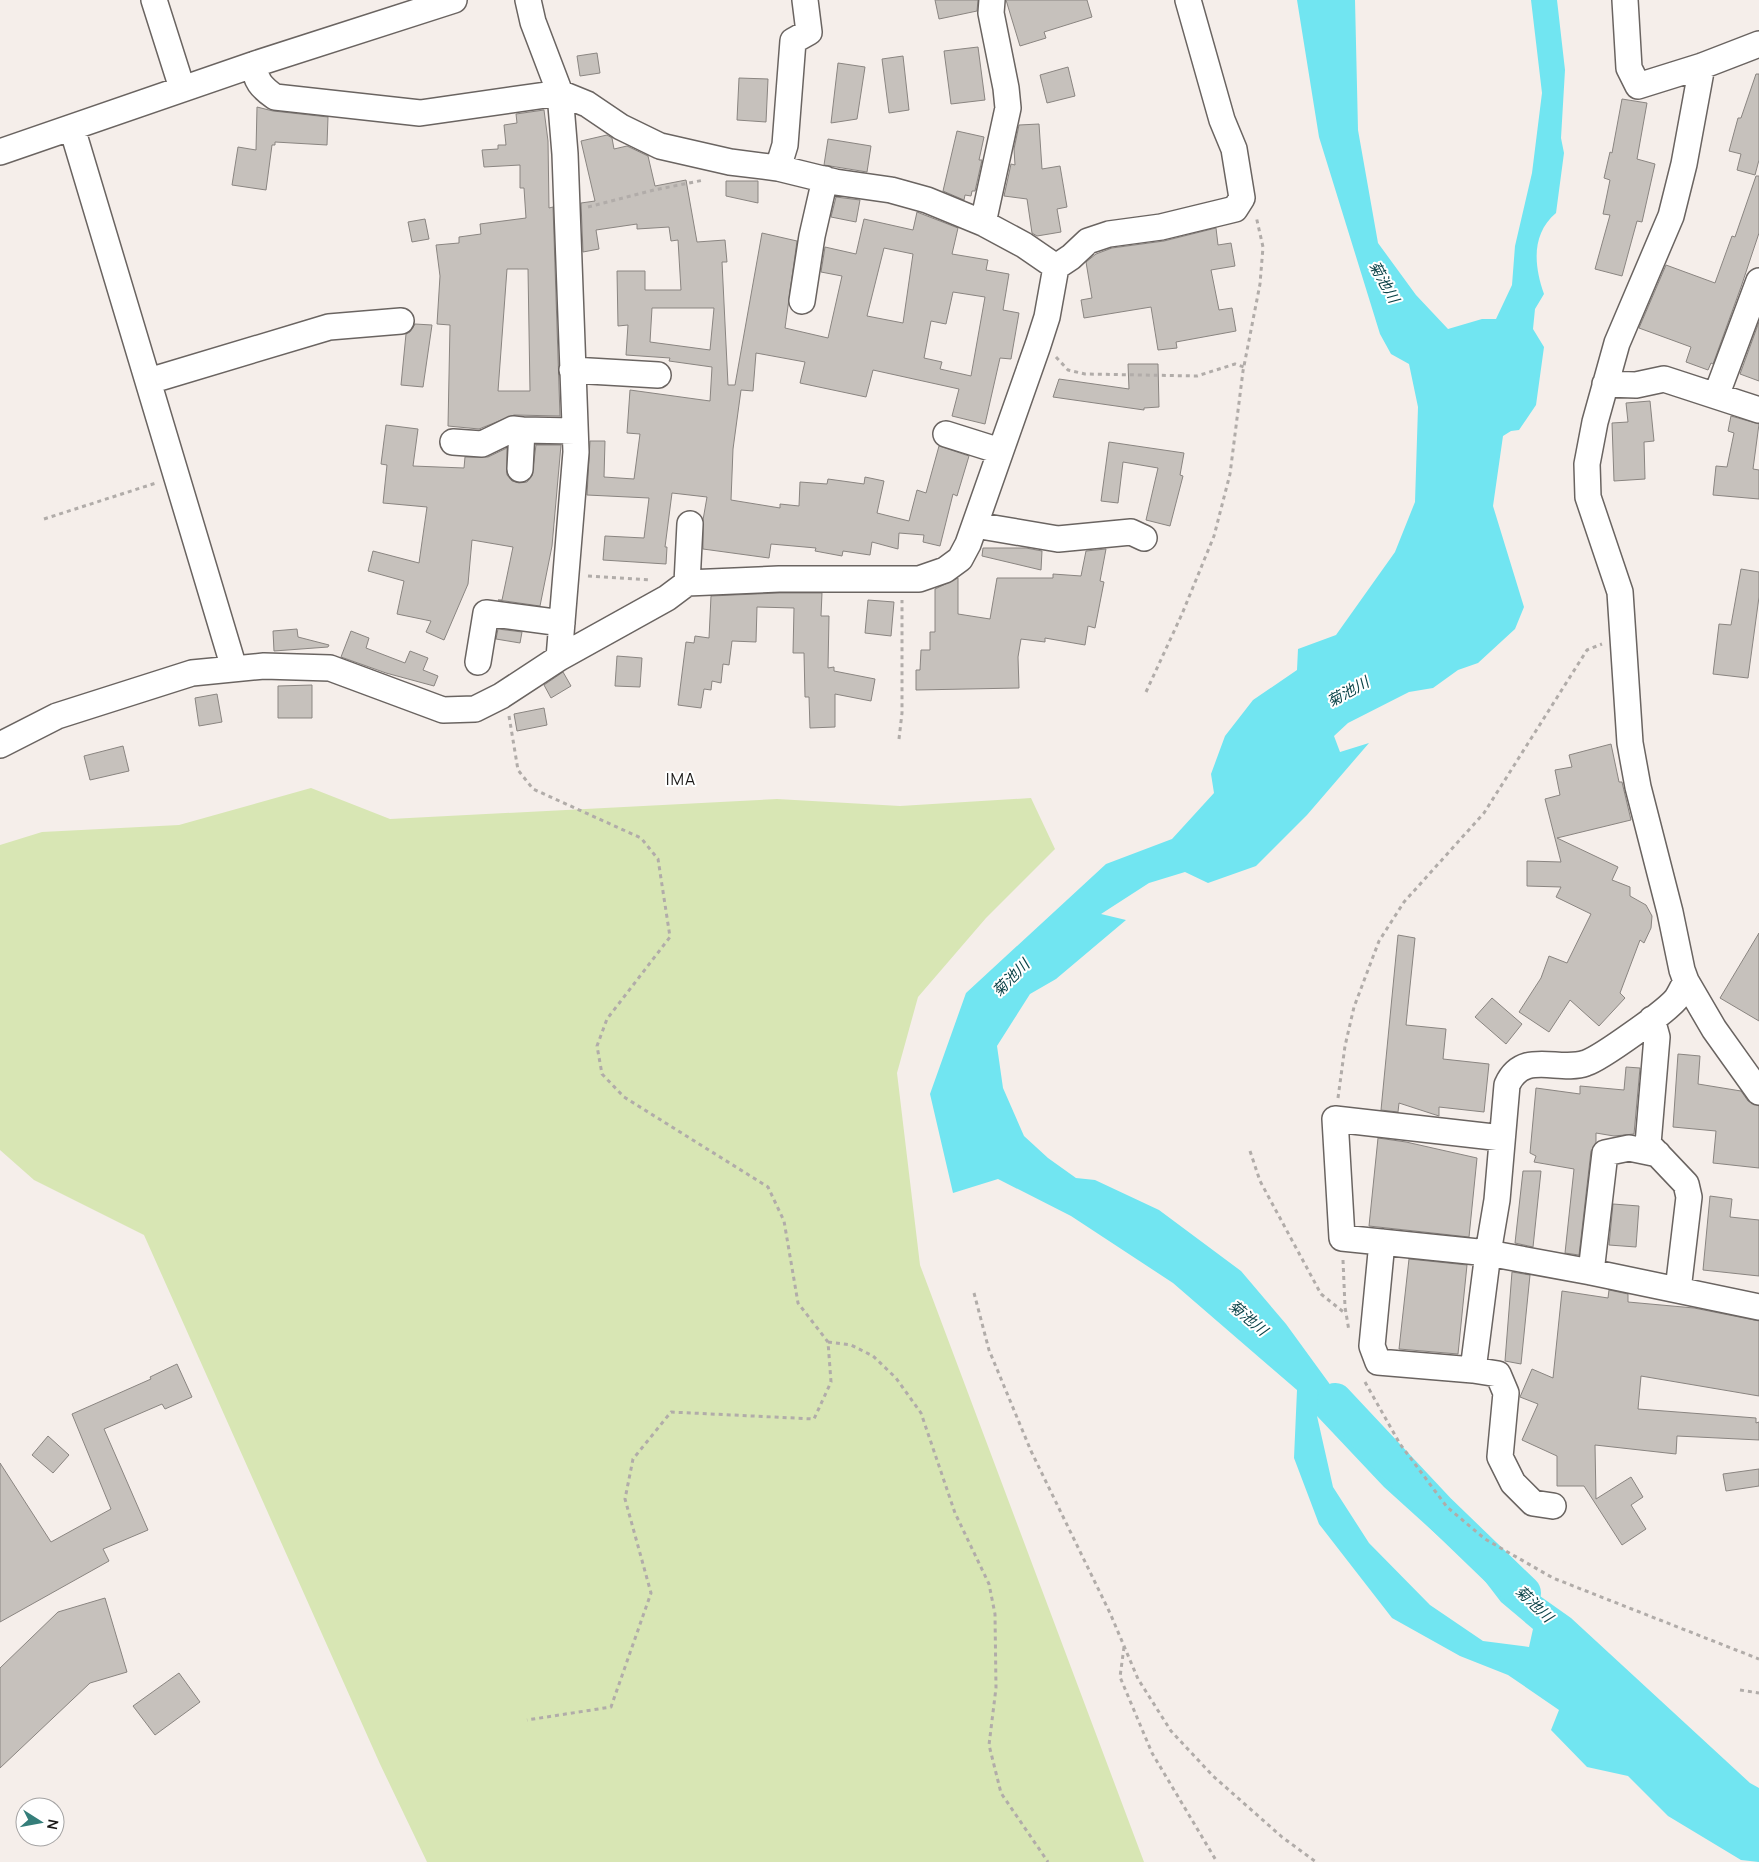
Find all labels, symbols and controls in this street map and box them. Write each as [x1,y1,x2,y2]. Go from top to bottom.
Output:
water label: 菊池川 [1364,257,1405,308]
water label: 菊池川 [1323,671,1374,712]
district label: IMA [666,768,696,790]
water label: 菊池川 [987,953,1035,1001]
water label: 菊池川 [1224,1295,1274,1341]
water label: 菊池川 [1511,1580,1559,1628]
north arrow [15,1797,65,1847]
text: N [43,1818,64,1831]

